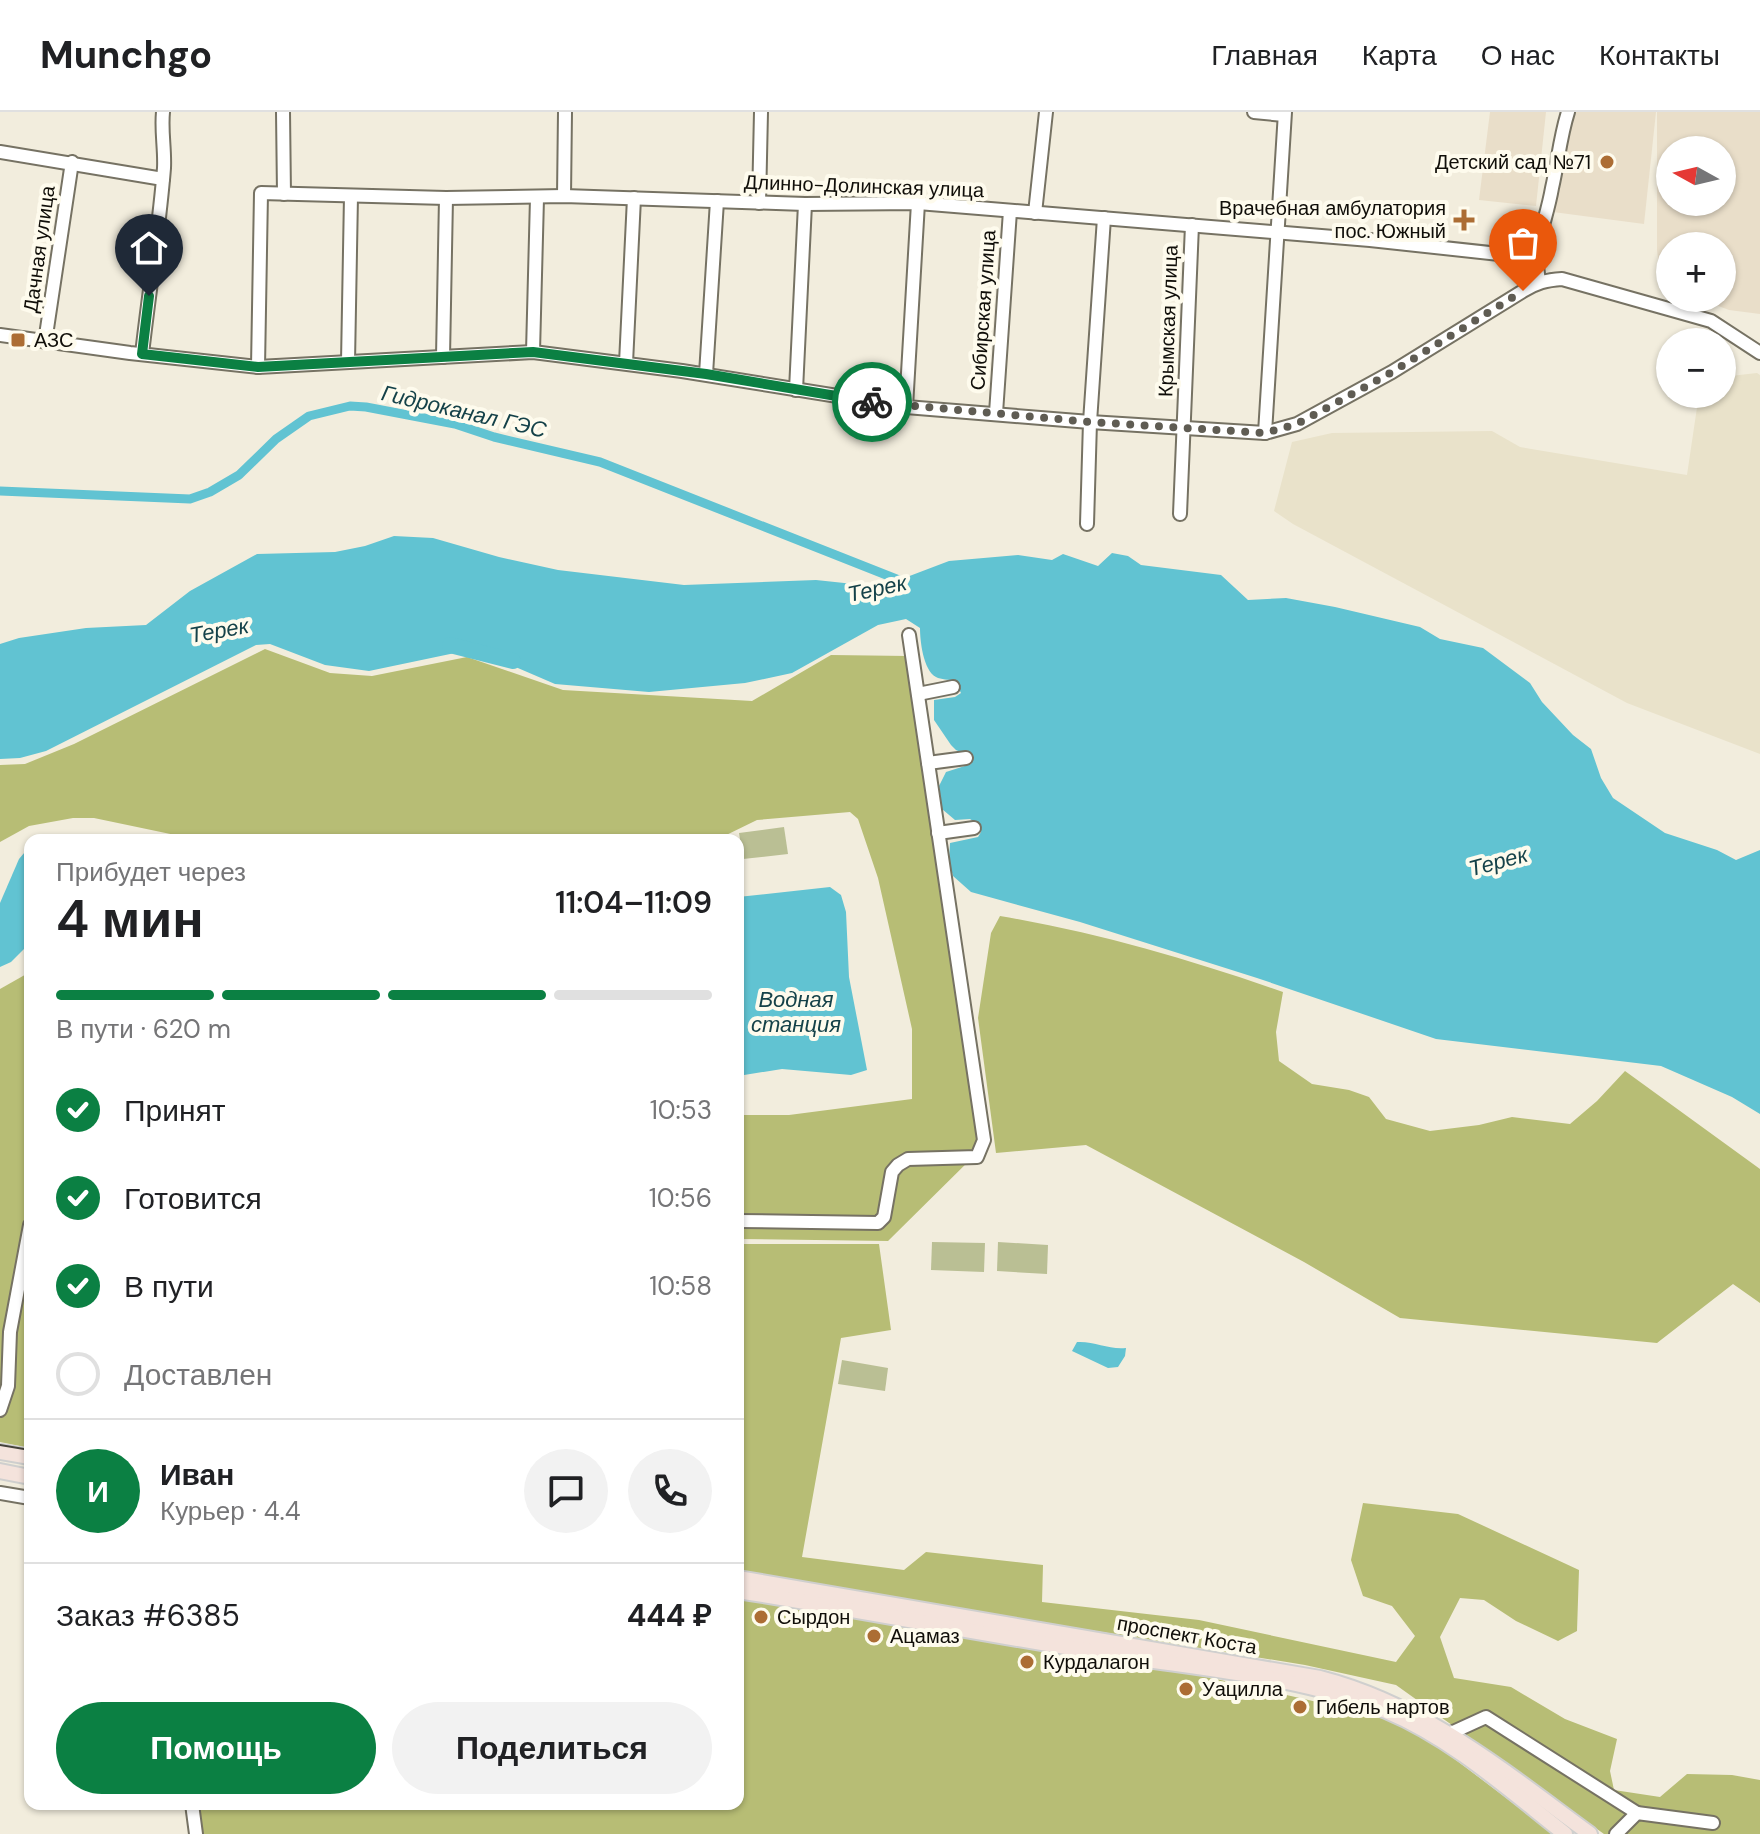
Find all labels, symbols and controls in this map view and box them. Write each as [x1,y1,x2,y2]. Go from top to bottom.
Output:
text: Munchgo [40,30,212,80]
text: Главная [1211,37,1318,74]
text: Карта [1362,37,1437,74]
text: О нас [1481,37,1555,74]
text: Контакты [1599,37,1720,74]
north arrow [1656,136,1736,216]
map controls [1656,136,1736,408]
place label: Детский сад №71 [1435,149,1591,175]
marker: Детский сад №71 [1598,153,1616,171]
street label: Длинно-Долинская улица [744,169,985,203]
street label: Дачная улица [17,183,61,314]
place label: Врачебная амбулатория пос. Южный [1219,195,1446,244]
marker: Врачебная амбулатория пос. Южный [1453,209,1475,231]
pin [1489,209,1557,291]
pin [115,214,183,296]
icon: bag [1501,221,1545,265]
icon: home [127,226,171,270]
street label: Сибирская улица [964,228,1002,391]
button: + [1656,232,1736,312]
street label: Крымская улица [1152,244,1184,398]
place label: АЗС [34,327,73,353]
button: − [1656,328,1736,408]
marker: АЗС [9,331,27,349]
courier [832,362,912,442]
water label: Гидроканал ГЭС [379,378,549,445]
icon: bike [850,380,894,424]
water label: Терек [845,568,911,609]
water label: Терек [187,611,253,650]
water label: Терек [1465,839,1532,883]
text: Прибудет через [56,855,246,889]
text: 11:04–11:09 [555,883,712,922]
text: 4 мин [56,885,204,953]
water label: Водная станция [751,985,841,1039]
text: В пути · 620 m [56,1012,231,1046]
icon: check [56,1088,100,1132]
text: Принят [124,1091,226,1130]
text: 10:53 [650,1093,712,1127]
icon: check [56,1176,100,1220]
text: Готовится [124,1179,262,1218]
text: 10:56 [649,1181,712,1215]
icon: check [56,1264,100,1308]
text: В пути [124,1267,214,1306]
text: 10:58 [649,1269,712,1303]
text: Доставлен [124,1355,272,1394]
button: chat [524,1449,608,1533]
button: phone [628,1449,712,1533]
text: Иван [160,1455,234,1494]
text: И [87,1472,109,1511]
text: Курьер · 4.4 [160,1494,300,1528]
text: Заказ #6385 [56,1596,240,1635]
text: 444 ₽ [627,1596,712,1635]
place label: Сырдон [777,1604,850,1630]
marker: Сырдон [752,1608,770,1626]
street label: проспект Коста [1115,1610,1260,1660]
place label: Ацамаз [890,1623,960,1649]
marker: Ацамаз [865,1627,883,1645]
place label: Курдалагон [1043,1649,1150,1675]
marker: Курдалагон [1018,1653,1036,1671]
place label: Уацилла [1202,1676,1284,1702]
marker: Уацилла [1177,1680,1195,1698]
place label: Гибель нартов [1316,1694,1450,1720]
marker: Гибель нартов [1291,1698,1309,1716]
button: Помощь [56,1702,376,1794]
button: Поделиться [392,1702,712,1794]

